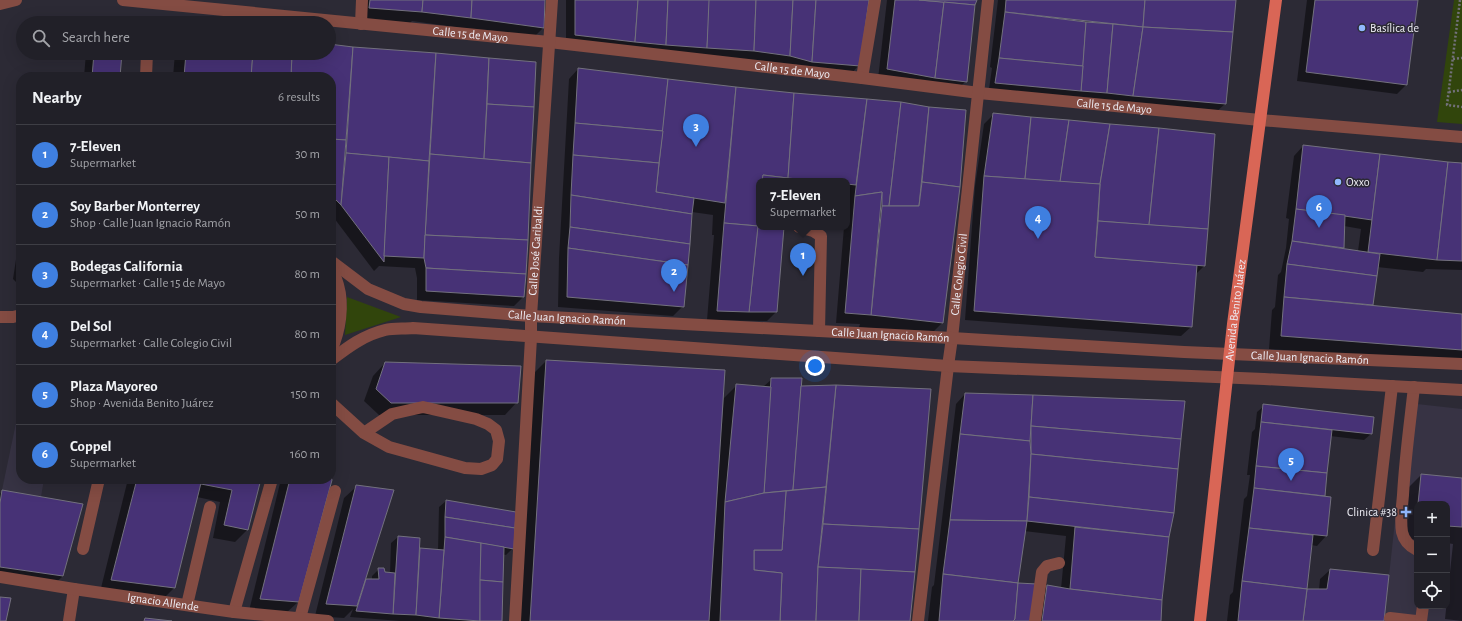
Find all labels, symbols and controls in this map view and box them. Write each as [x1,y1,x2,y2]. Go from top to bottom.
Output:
search box [16,16,336,60]
place label: Basílica de [1370,22,1419,34]
marker: Basílica de [1357,23,1367,33]
street label: Calle 15 de Mayo [432,25,509,44]
icon: search [30,27,52,49]
text: Search here [62,30,130,45]
street label: Calle 15 de Mayo [754,60,831,81]
text: Nearby [32,89,82,106]
text: 6 results [278,91,320,104]
street label: Calle 15 de Mayo [1076,96,1153,116]
pin: 3 [683,114,709,147]
text: 7-Eleven [70,139,121,154]
text: 1 [43,148,47,161]
text: 30 m [295,148,320,161]
text: Supermarket [70,157,136,170]
place label: Oxxo [1346,176,1370,188]
marker: Oxxo [1333,177,1343,187]
popup [756,178,850,230]
text: 7-Eleven [770,188,821,203]
pin: 6 [1306,195,1332,228]
text: Soy Barber Monterrey [70,199,200,214]
street label: Calle José Garibaldi [526,205,544,296]
text: Supermarket [770,206,836,219]
pin: 4 [1025,206,1051,239]
text: 2 [42,208,48,221]
text: 50 m [295,208,320,221]
text: Shop · Calle Juan Ignacio Ramón [70,217,231,230]
street label: Calle Colegio Civil [948,233,969,316]
pin: 1 [790,243,816,276]
street label: Avenida Benito Juárez [1223,258,1248,361]
text: Bodegas California [70,259,183,274]
pin: 2 [661,259,687,292]
text: 3 [42,268,48,281]
text: 80 m [294,268,320,281]
text: Supermarket · Calle 15 de Mayo [70,277,225,290]
street label: Calle Juan Ignacio Ramón [508,308,626,327]
text: Del Sol [70,319,112,334]
street label: Calle Juan Ignacio Ramón [831,326,950,344]
text: 4 [42,328,48,341]
text: 80 m [294,328,320,341]
text: Supermarket · Calle Colegio Civil [70,337,232,350]
street label: Calle Juan Ignacio Ramón [1251,349,1369,366]
your location [805,356,825,376]
text: Plaza Mayoreo [70,379,158,394]
text: 5 [42,388,48,401]
text: 150 m [291,388,320,401]
text: Shop · Avenida Benito Juárez [70,397,213,410]
text: Coppel [70,439,111,454]
text: 6 [42,448,48,461]
text: 160 m [290,448,320,461]
pin: 5 [1278,448,1304,481]
text: Supermarket [70,457,136,470]
map controls [1414,501,1450,609]
button: + [1414,501,1450,537]
place label: Clinica #38 [1347,506,1397,518]
marker: Clinica #38 [1400,506,1412,518]
button: − [1414,537,1450,573]
button: locate [1414,573,1450,609]
street label: Ignacio Allende [126,591,200,613]

